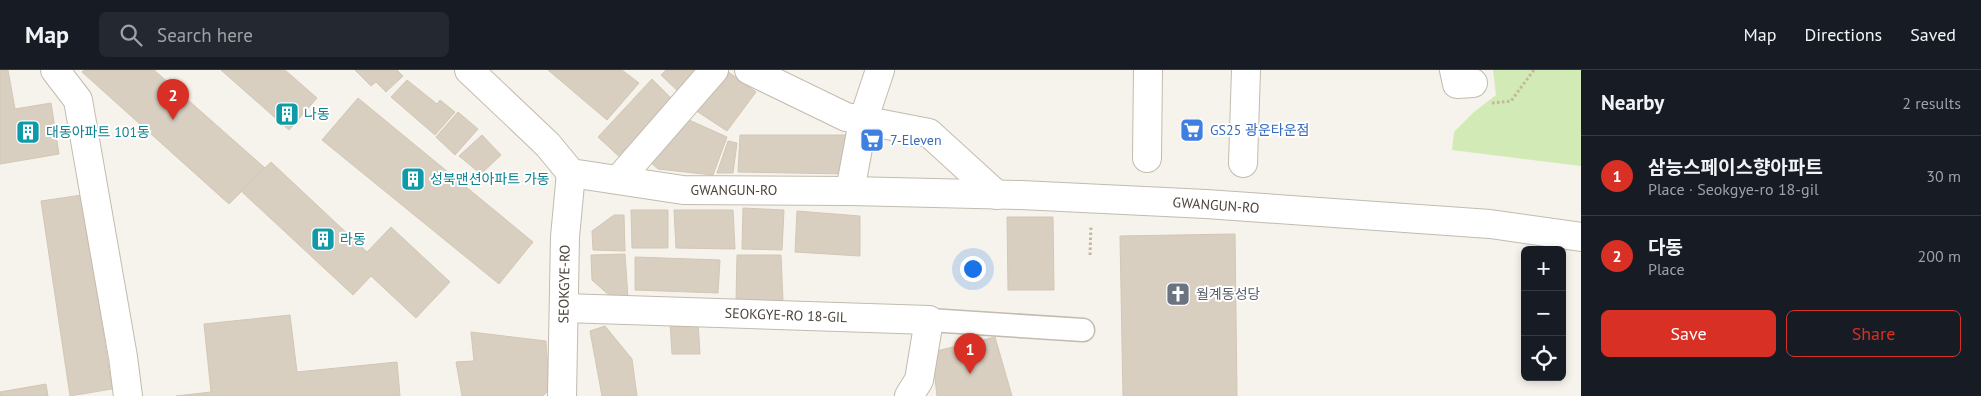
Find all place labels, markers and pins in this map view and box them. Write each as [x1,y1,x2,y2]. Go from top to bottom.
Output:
pin: 2 [157,79,189,120]
building icon: 나동 [274,101,300,127]
place label: 나동 [304,105,330,123]
supermarket icon: GS25 광운타운점 [1179,117,1205,143]
building icon: 대동아파트 101동 [15,119,41,145]
place label: GS25 광운타운점 [1210,121,1309,139]
place label: 대동아파트 101동 [46,123,150,141]
supermarket icon: 7-Eleven [859,127,885,153]
place label: 7-Eleven [890,131,942,149]
building icon: 성북맨션아파트 가동 [400,166,426,192]
place label: 성북맨션아파트 가동 [430,170,550,188]
building icon: 라동 [310,226,336,252]
place label: 라동 [340,230,366,248]
church icon: 월계동성당 [1165,281,1191,307]
place label: 월계동성당 [1196,285,1261,303]
pin: 1 [954,333,986,374]

